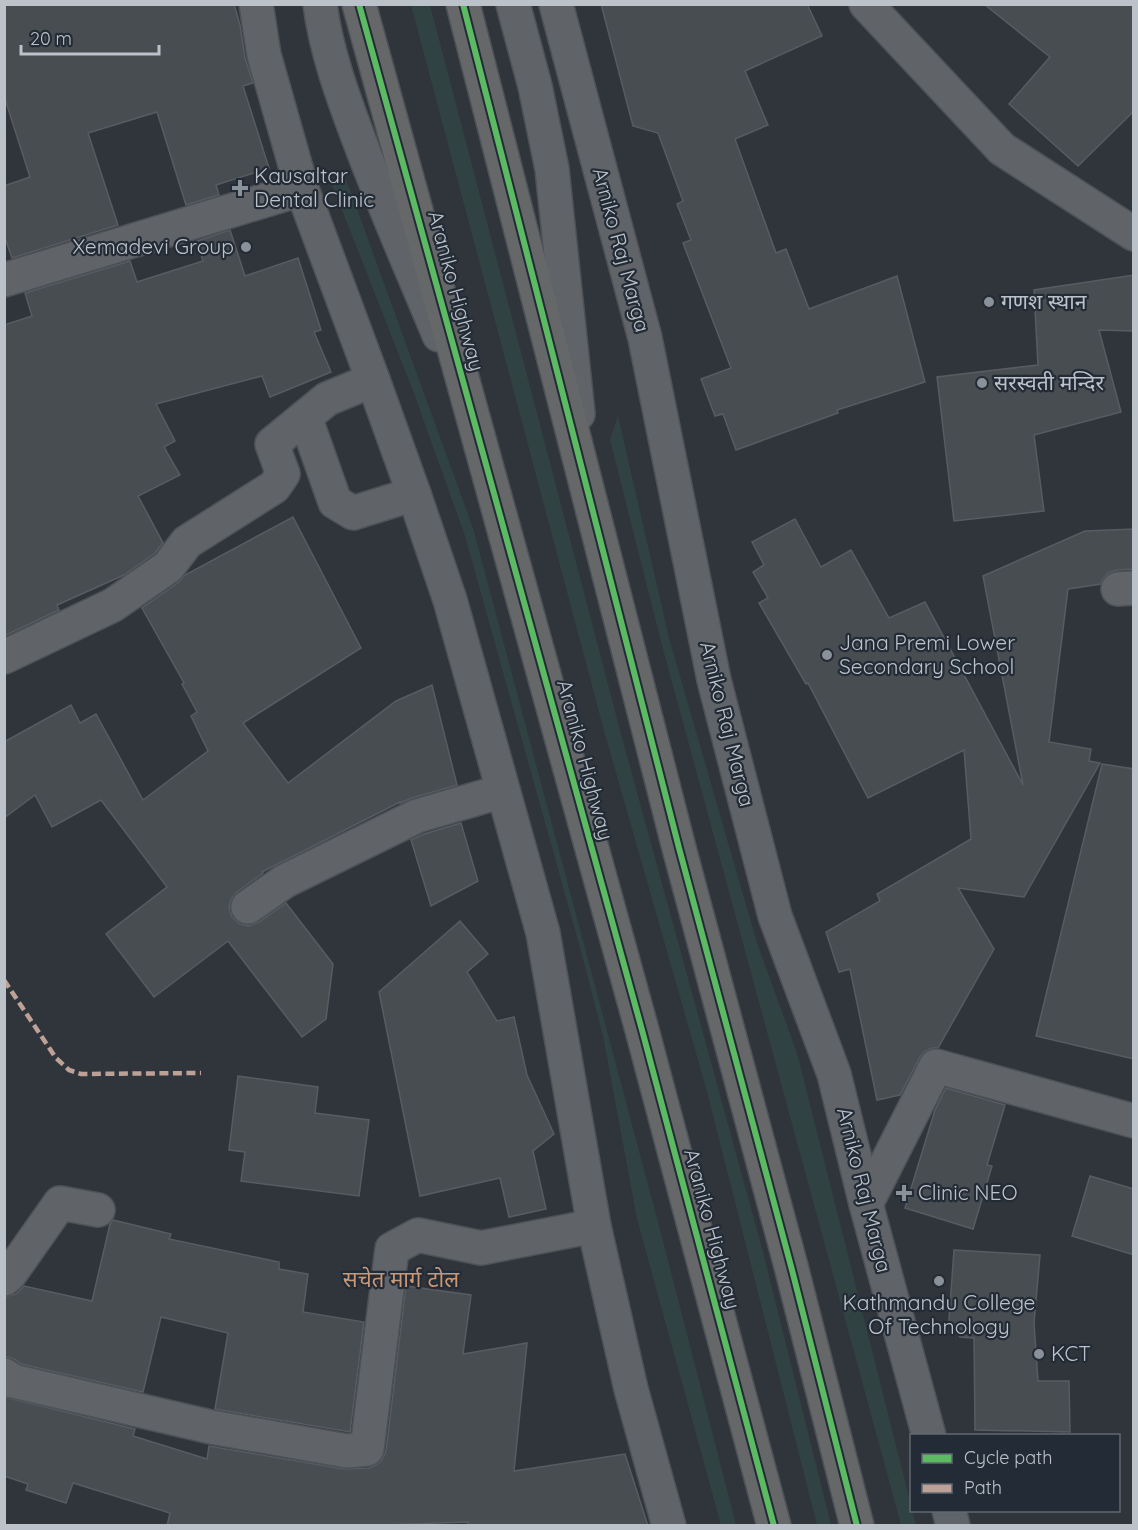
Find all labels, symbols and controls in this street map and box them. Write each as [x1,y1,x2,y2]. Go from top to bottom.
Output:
scale bar [21,18,159,56]
text: 20 m [30,27,72,50]
place label: Kausaltar Dental Clinic [254,162,374,212]
street label: Arniko Raj Marga [587,165,656,335]
marker: Kausaltar Dental Clinic [231,179,249,197]
street label: Araniko Highway [423,208,491,374]
place label: Xemadevi Group [72,233,234,259]
marker: Xemadevi Group [239,240,253,254]
place label: गणश स्थान [1001,288,1087,314]
marker: गणश स्थान [982,295,996,309]
place label: सरस्वती मन्दिर [994,369,1104,395]
marker: सरस्वती मन्दिर [975,376,989,390]
place label: Jana Premi Lower Secondary School [839,629,1015,679]
street label: Arniko Raj Marga [695,638,761,809]
marker: Jana Premi Lower Secondary School [820,648,834,662]
street label: Araniko Highway [552,677,620,843]
street label: Arniko Raj Marga [832,1104,898,1275]
street label: Araniko Highway [679,1146,747,1312]
place label: Clinic NEO [918,1179,1018,1205]
marker: Clinic NEO [895,1184,913,1202]
district label: सचेत मार्ग टोल [343,1265,460,1293]
marker: Kathmandu College Of Technology [932,1274,946,1288]
place label: Kathmandu College Of Technology [843,1289,1035,1339]
place label: KCT [1051,1340,1091,1366]
marker: KCT [1032,1347,1046,1361]
legend [910,1434,1120,1512]
text: Cycle path [964,1446,1052,1469]
text: Path [964,1476,1002,1499]

